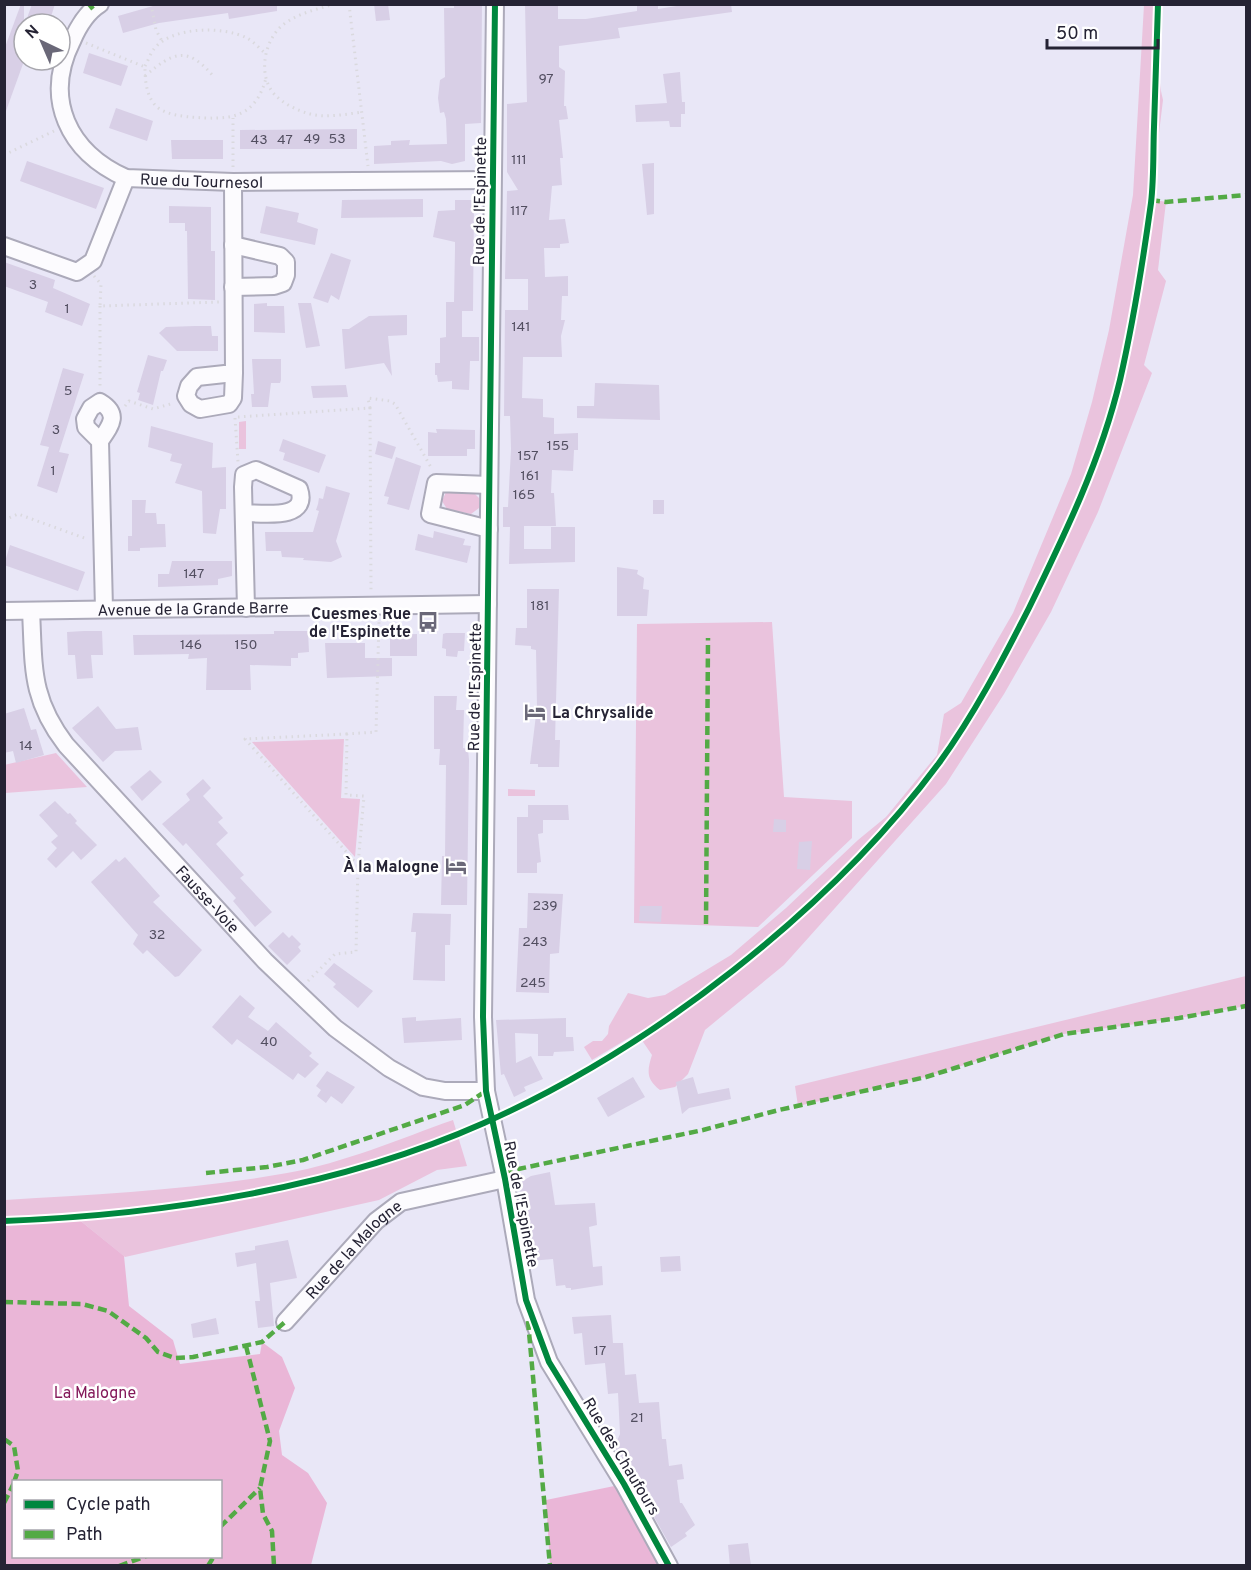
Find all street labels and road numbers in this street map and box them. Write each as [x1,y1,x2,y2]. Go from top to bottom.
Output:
street label: Rue de l'Espinette [470,137,492,265]
street label: Rue du Tournesol [140,171,263,194]
street label: Avenue de la Grande Barre [97,599,289,622]
street label: Rue de l'Espinette [465,623,487,751]
street label: Fausse-Voie [170,862,243,938]
street label: Rue de l'Espinette [498,1139,542,1269]
street label: Rue de la Malogne [302,1197,407,1304]
street label: Rue des Chaufours [577,1395,663,1520]

